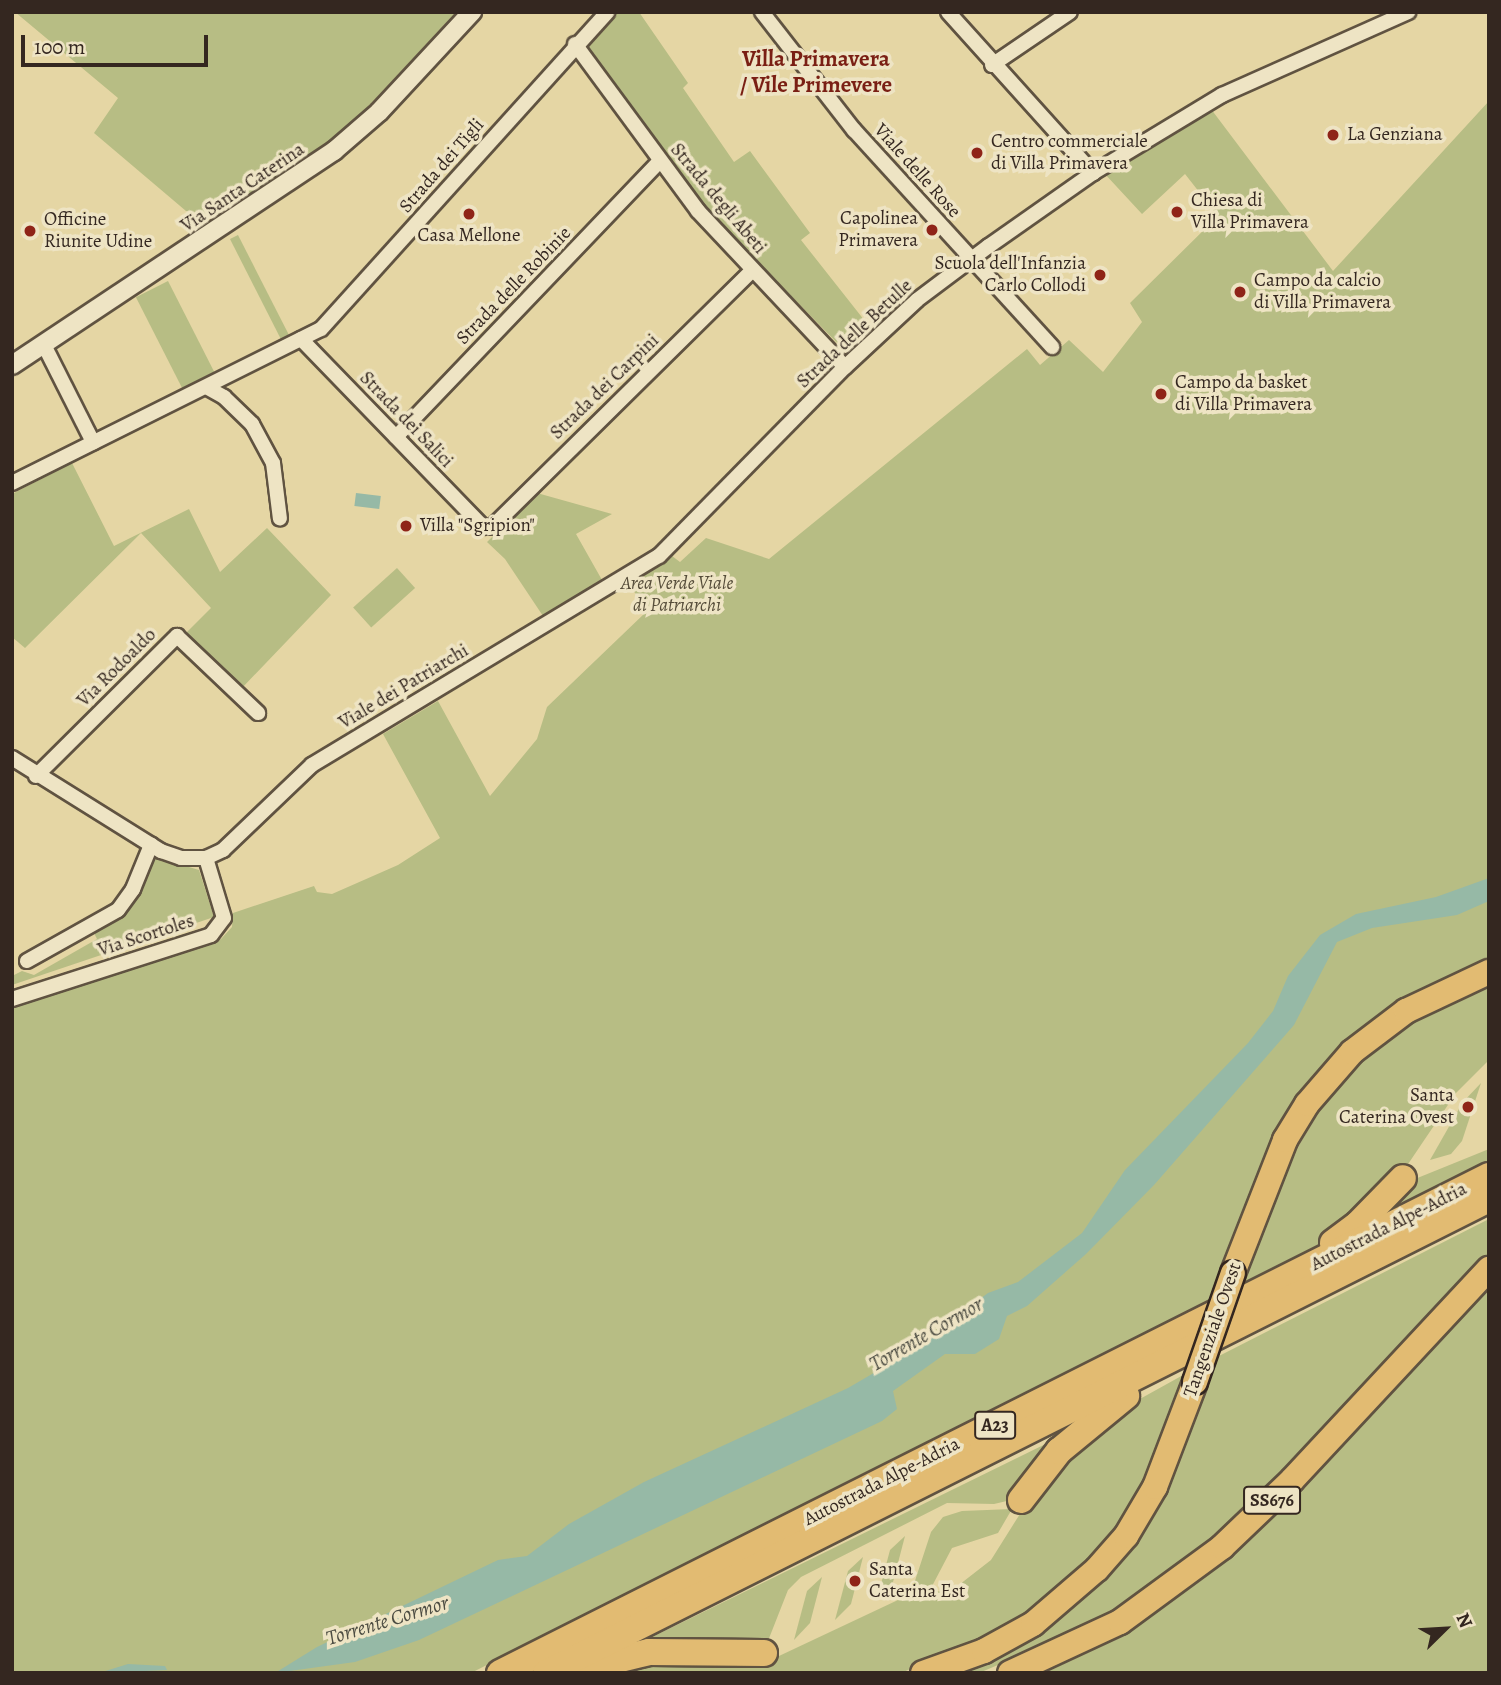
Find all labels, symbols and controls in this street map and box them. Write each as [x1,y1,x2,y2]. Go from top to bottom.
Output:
scale bar [24,21,212,65]
text: 100 m [34,33,85,61]
district label: Villa Primavera / Vile Primevere [740,45,892,99]
street label: Strada dei Tigli [395,114,489,218]
street label: Viale delle Rose [869,119,965,223]
place label: La Genziana [1347,124,1443,146]
marker: La Genziana [1325,127,1341,143]
place label: Centro commerciale di Villa Primavera [991,131,1148,175]
street label: Via Santa Caterina [177,138,309,238]
street label: Strada degli Abeti [665,139,771,259]
marker: Centro commerciale di Villa Primavera [969,145,985,161]
place label: Chiesa di Villa Primavera [1191,190,1309,234]
marker: Chiesa di Villa Primavera [1169,204,1185,220]
marker: Casa Mellone [461,206,477,222]
place label: Capolinea Primavera [838,208,918,252]
place label: Officine Riunite Udine [44,209,152,253]
street label: Strada delle Robinie [452,222,576,350]
marker: Capolinea Primavera [924,222,940,238]
marker: Officine Riunite Udine [22,223,38,239]
place label: Casa Mellone [418,225,520,247]
place label: Scuola dell'Infanzia Carlo Collodi [935,253,1086,297]
marker: Scuola dell'Infanzia Carlo Collodi [1092,267,1108,283]
place label: Campo da calcio di Villa Primavera [1254,270,1391,314]
street label: Strada delle Betulle [793,275,917,393]
marker: Campo da calcio di Villa Primavera [1232,284,1248,300]
street label: Strada dei Carpini [546,329,664,445]
street label: Strada dei Salici [354,367,458,473]
place label: Campo da basket di Villa Primavera [1175,372,1312,416]
marker: Campo da basket di Villa Primavera [1153,386,1169,402]
place label: Villa "Sgripion" [420,515,535,537]
marker: Villa "Sgripion" [398,518,414,534]
park label: Area Verde Viale di Patriarchi [621,573,733,617]
street label: Via Rodoaldo [73,624,161,712]
street label: Viale dei Patriarchi [335,639,473,735]
street label: Via Scortoles [95,910,197,962]
place label: Santa Caterina Ovest [1339,1085,1454,1129]
marker: Santa Caterina Ovest [1460,1099,1476,1115]
street label: Autostrada Alpe-Adria [1307,1178,1471,1276]
street label: Tangenziale Ovest [1179,1260,1247,1400]
water label: Torrente Cormor [865,1291,987,1377]
road number: A23 [974,1410,1016,1440]
street label: Autostrada Alpe-Adria [800,1433,964,1531]
road number: SS676 [1242,1485,1302,1514]
place label: Santa Caterina Est [869,1559,965,1603]
marker: Santa Caterina Est [847,1573,863,1589]
water label: Torrente Cormor [323,1589,451,1651]
north arrow [1410,1594,1480,1664]
text: N [1449,1609,1479,1632]

